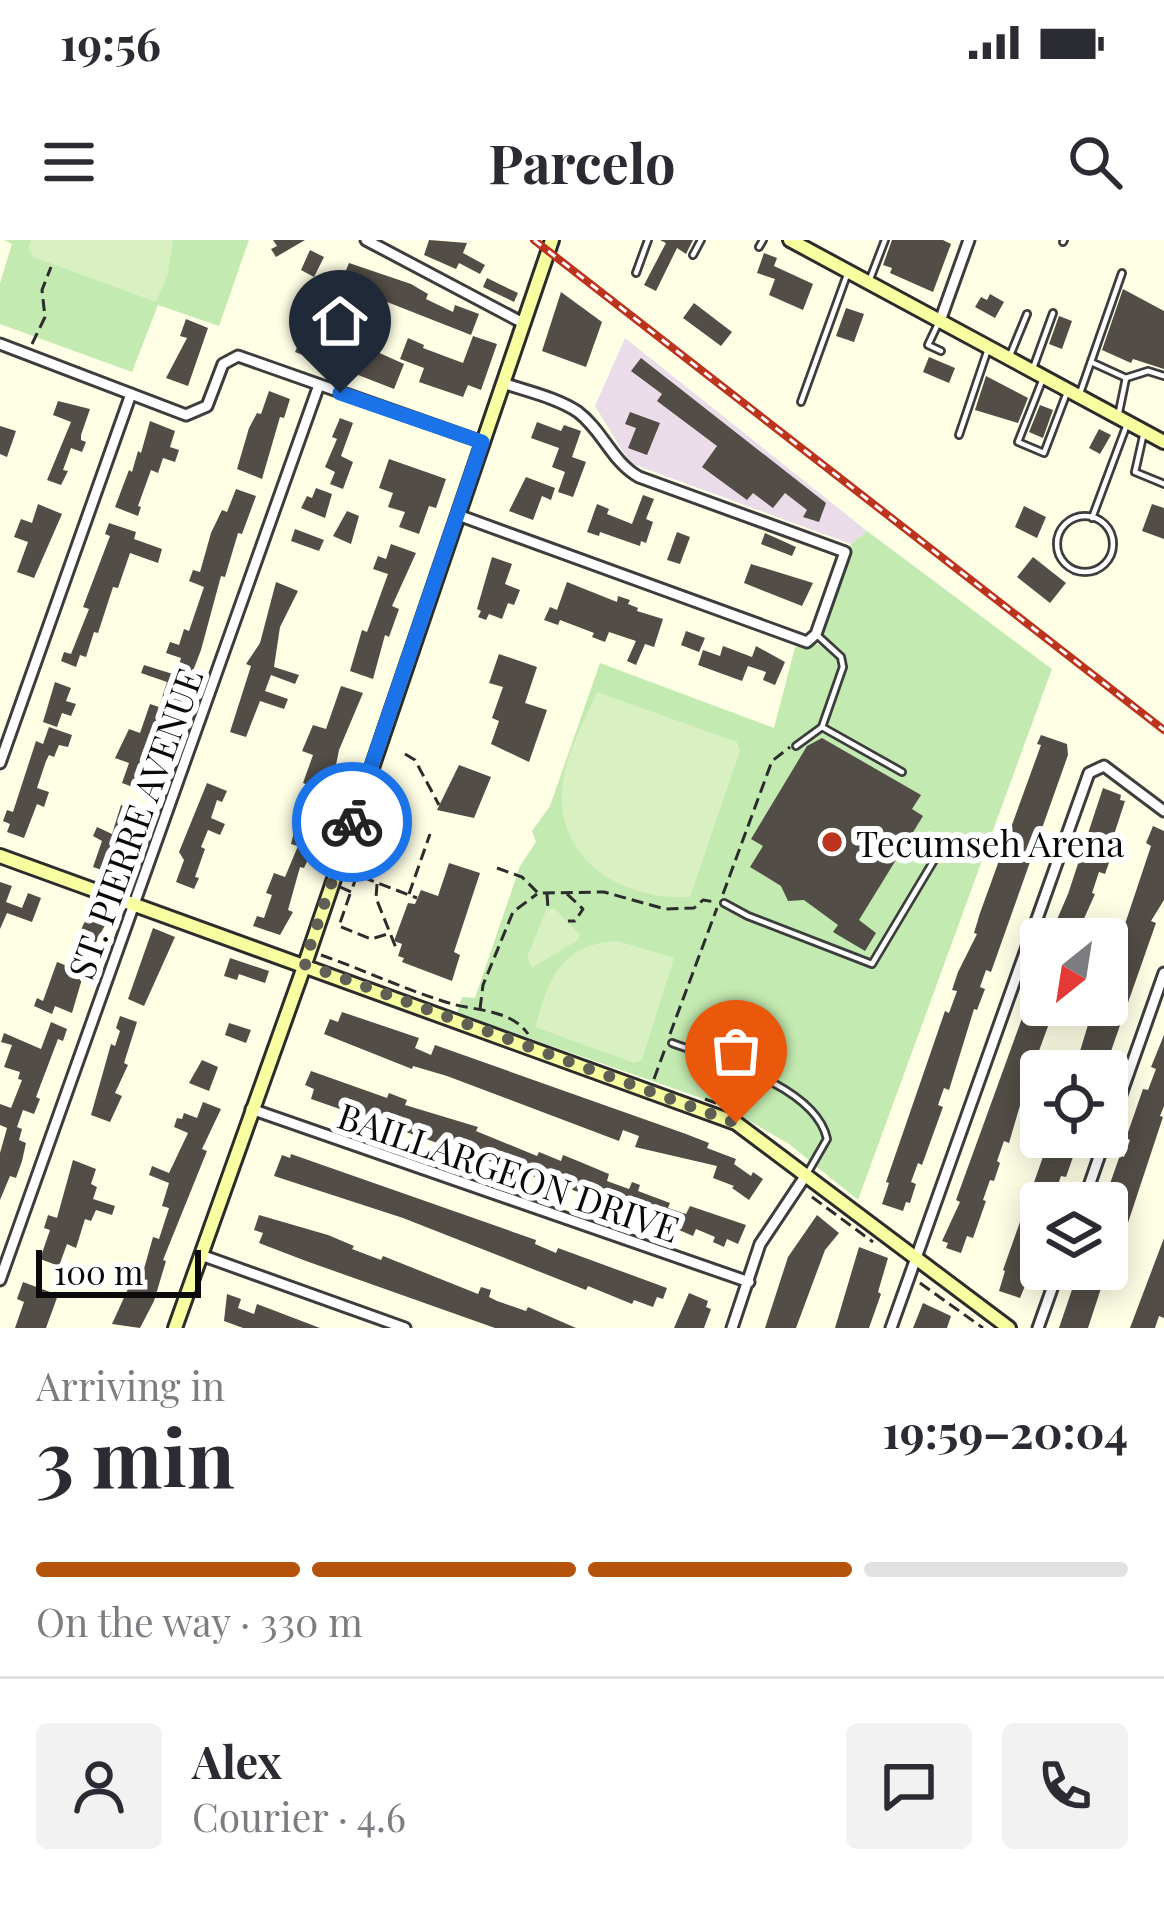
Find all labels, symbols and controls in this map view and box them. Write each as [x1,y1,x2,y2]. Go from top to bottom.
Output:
text: 19:56 [60,12,161,72]
text: Parcelo [488,126,676,198]
icon: menu [36,129,102,195]
icon: search [1062,129,1128,195]
pin [289,270,391,393]
icon: home [307,288,373,354]
street label: ST. PIERRE AVENUE [56,661,212,985]
courier [292,762,412,882]
icon: bike [319,789,385,855]
place label: Tecumseh Arena [856,818,1124,866]
marker: Tecumseh Arena [819,829,845,855]
north arrow [1020,918,1128,1026]
map controls [1020,918,1128,1290]
pin [685,1000,787,1123]
icon: bag [703,1018,769,1084]
button: locate [1020,1050,1128,1158]
street label: BAILLARGEON DRIVE [332,1090,686,1252]
button: layers [1020,1182,1128,1290]
scale bar [36,1244,201,1297]
text: 100 m [54,1249,143,1293]
text: Arriving in [36,1359,225,1411]
text: 19:59–20:04 [883,1400,1128,1460]
text: 3 min [36,1404,235,1508]
text: On the way · 330 m [36,1595,363,1647]
button: person [36,1723,162,1849]
button: chat [846,1723,972,1849]
button: phone [1002,1723,1128,1849]
text: Alex [192,1730,282,1790]
text: Courier · 4.6 [192,1790,406,1842]

